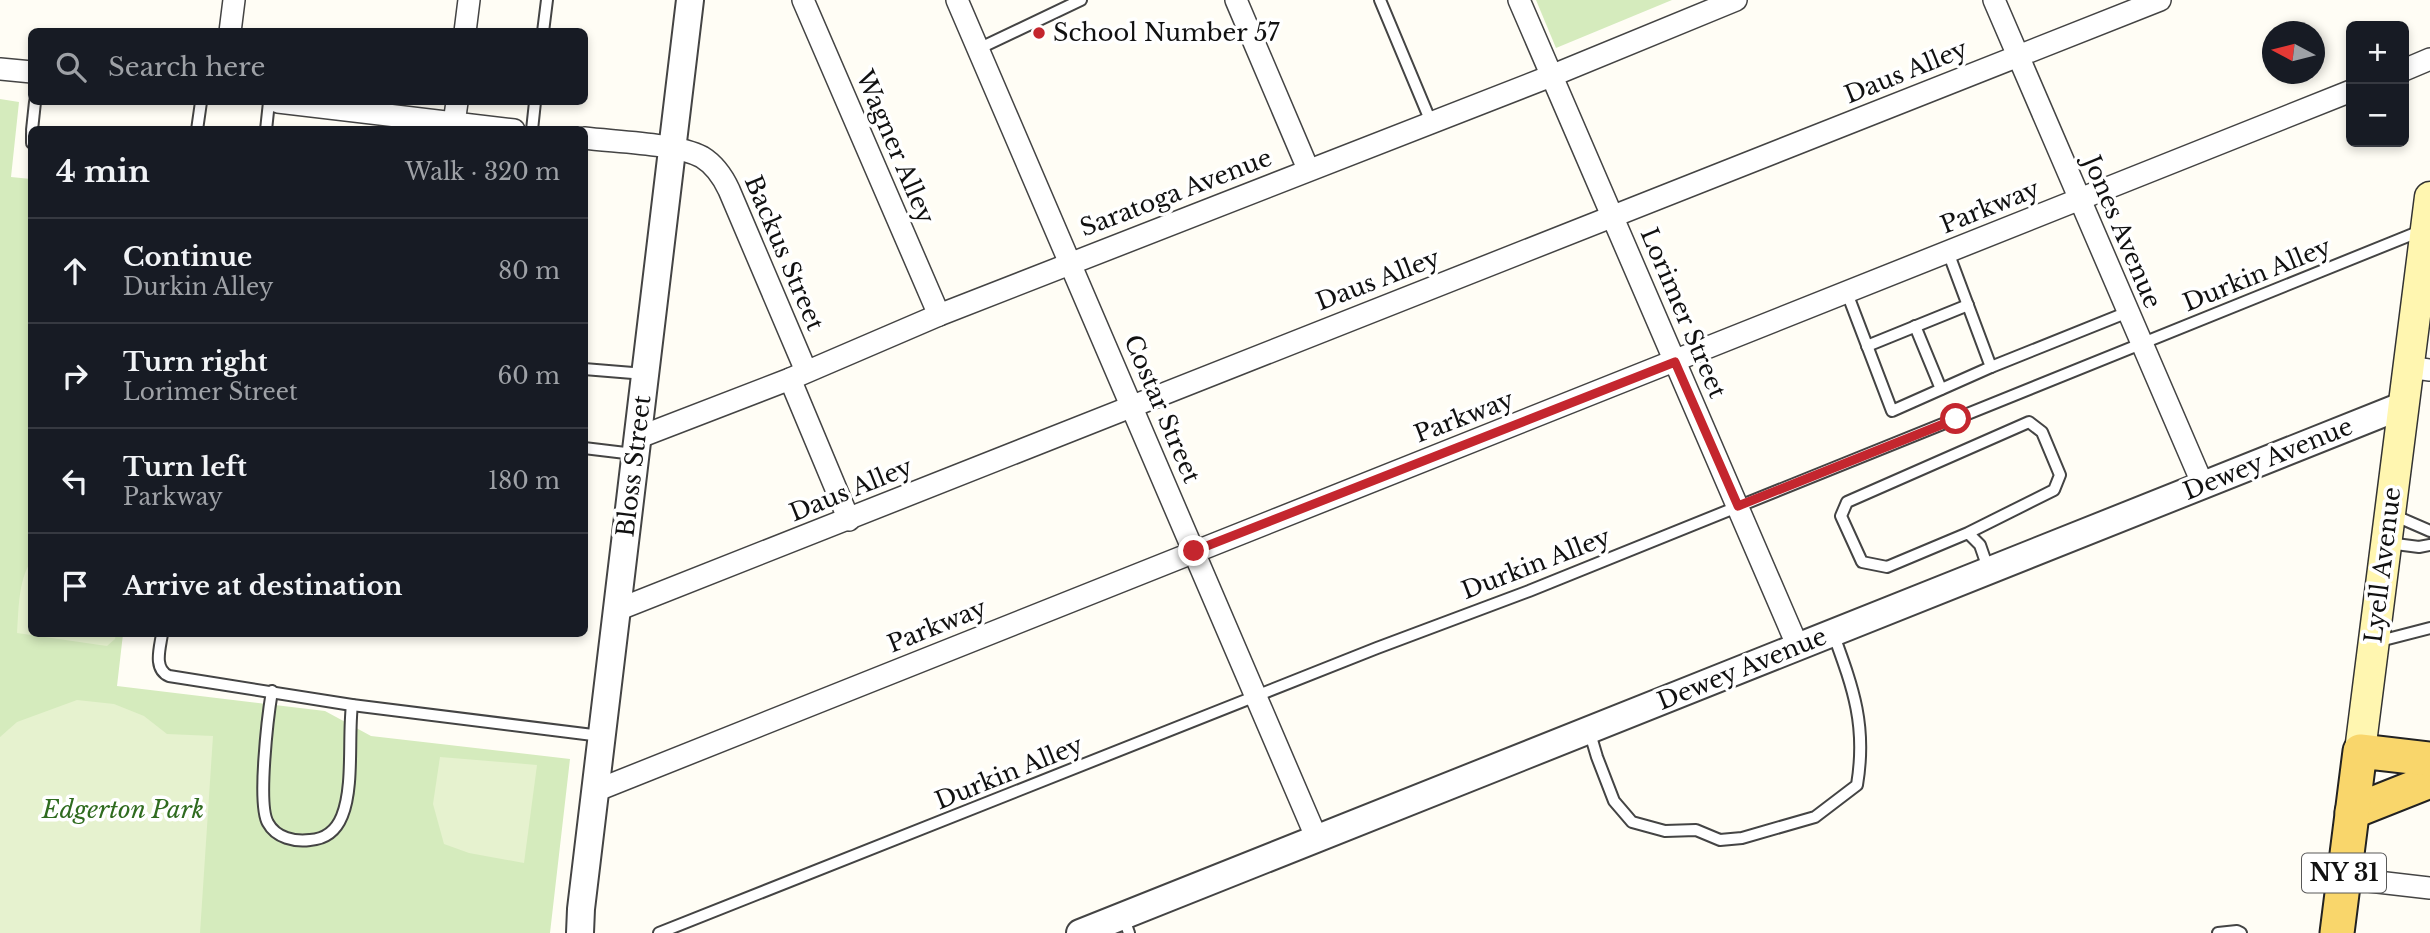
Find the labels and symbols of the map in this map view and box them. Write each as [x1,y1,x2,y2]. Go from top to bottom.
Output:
place label: School Number 57 [1053,18,1281,47]
north arrow [2262,21,2325,84]
marker: School Number 57 [1031,25,1047,41]
street label: Daus Alley [1840,33,1972,109]
street label: Wagner Alley [850,65,941,228]
street label: Saratoga Avenue [1076,143,1276,242]
street label: Jones Avenue [2076,148,2168,312]
street label: Backus Street [739,171,830,335]
street label: Parkway [1936,173,2044,239]
street label: Lorimer Street [1635,223,1732,402]
street label: Durkin Alley [2179,231,2336,317]
street label: Daus Alley [1312,242,1444,316]
street label: Costar Street [1118,330,1207,487]
street label: Parkway [1410,384,1518,449]
street label: Bloss Street [610,393,657,539]
route start [1940,403,1971,434]
street label: Dewey Avenue [2179,411,2357,506]
street label: Daus Alley [785,451,917,527]
street label: Lyell Avenue [2359,485,2406,645]
street label: Durkin Alley [1457,522,1615,605]
route end [1178,535,1209,566]
street label: Parkway [883,592,991,658]
street label: Dewey Avenue [1653,621,1831,716]
street label: Durkin Alley [931,729,1088,815]
park label: Edgerton Park [41,795,204,824]
road number: NY 31 [2302,853,2386,892]

